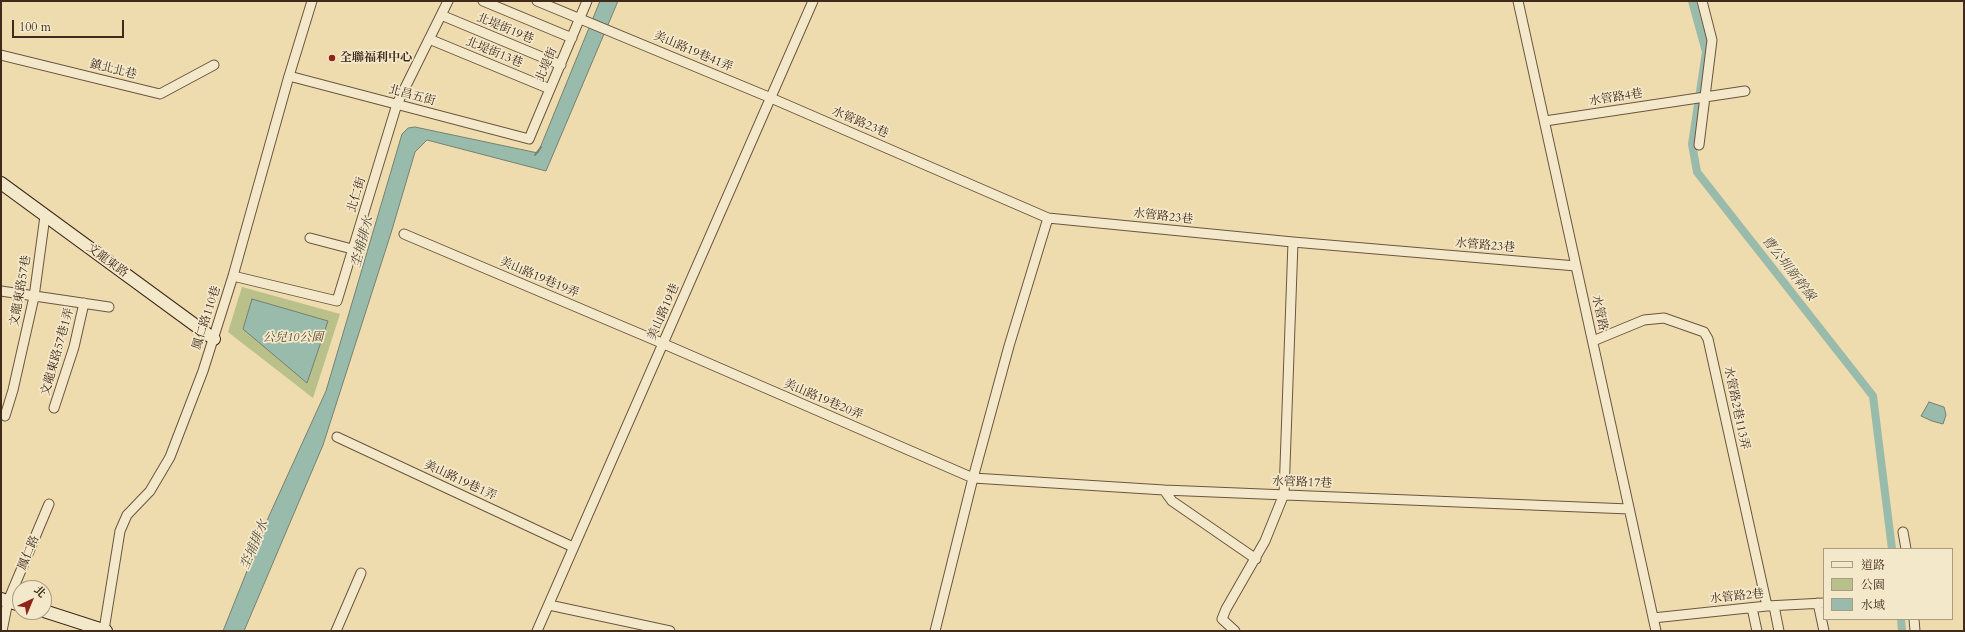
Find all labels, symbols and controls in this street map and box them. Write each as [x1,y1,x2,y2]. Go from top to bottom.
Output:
street label: 北堤街19巷 [474,11,536,47]
scale bar [14,12,126,38]
text: 100 m [19,19,51,35]
street label: 美山路19巷41弄 [651,29,735,75]
street label: 北堤街13巷 [463,35,525,71]
street label: 北堤街 [533,46,561,84]
place label: 全聯福利中心 [340,51,412,65]
marker: 全聯福利中心 [327,53,337,63]
street label: 鎮北北巷 [88,57,138,83]
street label: 北昌五街 [387,83,437,109]
street label: 水管路4巷 [1588,87,1644,109]
street label: 水管路23巷 [829,105,891,141]
street label: 北仁街 [345,176,369,214]
street label: 水管路23巷 [1132,207,1194,227]
water label: 坔埔排水 [349,215,377,269]
water label: 曹公圳新幹線 [1758,233,1818,305]
street label: 水管路23巷 [1454,236,1516,256]
street label: 文龍東路 [83,241,131,281]
street label: 文龍東路57巷 [8,254,34,328]
street label: 美山路19巷19弄 [497,255,581,301]
street label: 美山路19巷 [645,282,683,342]
street label: 鳳仁路110巷 [190,284,224,352]
street label: 水管路 [1588,294,1610,332]
street label: 文龍東路57巷1弄 [39,307,77,397]
park label: 公兒10公園 [263,331,323,345]
street label: 水管路2巷113弄 [1720,365,1752,451]
street label: 美山路19巷20弄 [781,377,865,423]
street label: 美山路19巷1弄 [421,458,499,504]
street label: 水管路17巷 [1272,475,1332,491]
water label: 坔埔排水 [238,518,272,572]
street label: 鳳仁路 [15,534,43,572]
legend [1823,548,1953,620]
text: 道路 [1861,557,1885,573]
text: 公園 [1861,577,1885,593]
north arrow [12,580,52,620]
text: 北 [31,583,49,601]
street label: 水管路2巷 [1709,587,1765,607]
text: 水域 [1861,597,1885,613]

